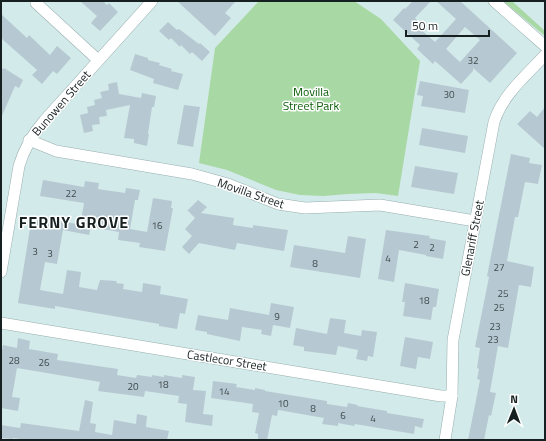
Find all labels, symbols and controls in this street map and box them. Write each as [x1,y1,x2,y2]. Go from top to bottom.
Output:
scale bar [406,12,489,38]
text: 50 m [412,16,438,35]
house number: 32 [467,53,479,68]
street label: Bunowen Street [27,65,95,140]
park label: Movilla Street Park [283,82,340,115]
house number: 30 [443,87,455,102]
street label: Movilla Street [215,173,288,214]
house number: 22 [65,186,77,201]
street label: Glenariff Street [455,198,489,278]
district label: FERNY GROVE [19,210,129,234]
house number: 16 [151,218,163,233]
house number: 2 [413,237,419,252]
house number: 2 [429,240,435,255]
house number: 3 [32,244,38,259]
house number: 3 [47,246,53,261]
house number: 4 [385,251,391,266]
house number: 8 [312,256,318,271]
house number: 27 [493,260,505,275]
house number: 25 [497,286,509,301]
house number: 18 [418,293,430,308]
house number: 25 [493,300,505,315]
house number: 9 [274,309,280,324]
house number: 23 [489,319,501,334]
house number: 23 [487,332,499,347]
street label: Castlecor Street [186,344,269,376]
house number: 28 [8,353,20,368]
house number: 26 [38,355,50,370]
house number: 18 [157,377,169,392]
house number: 20 [127,379,139,394]
house number: 14 [218,384,230,399]
north arrow [494,389,534,429]
text: N [510,391,518,407]
house number: 10 [277,396,289,411]
house number: 8 [310,401,316,416]
house number: 6 [340,408,346,423]
house number: 4 [370,411,376,426]

